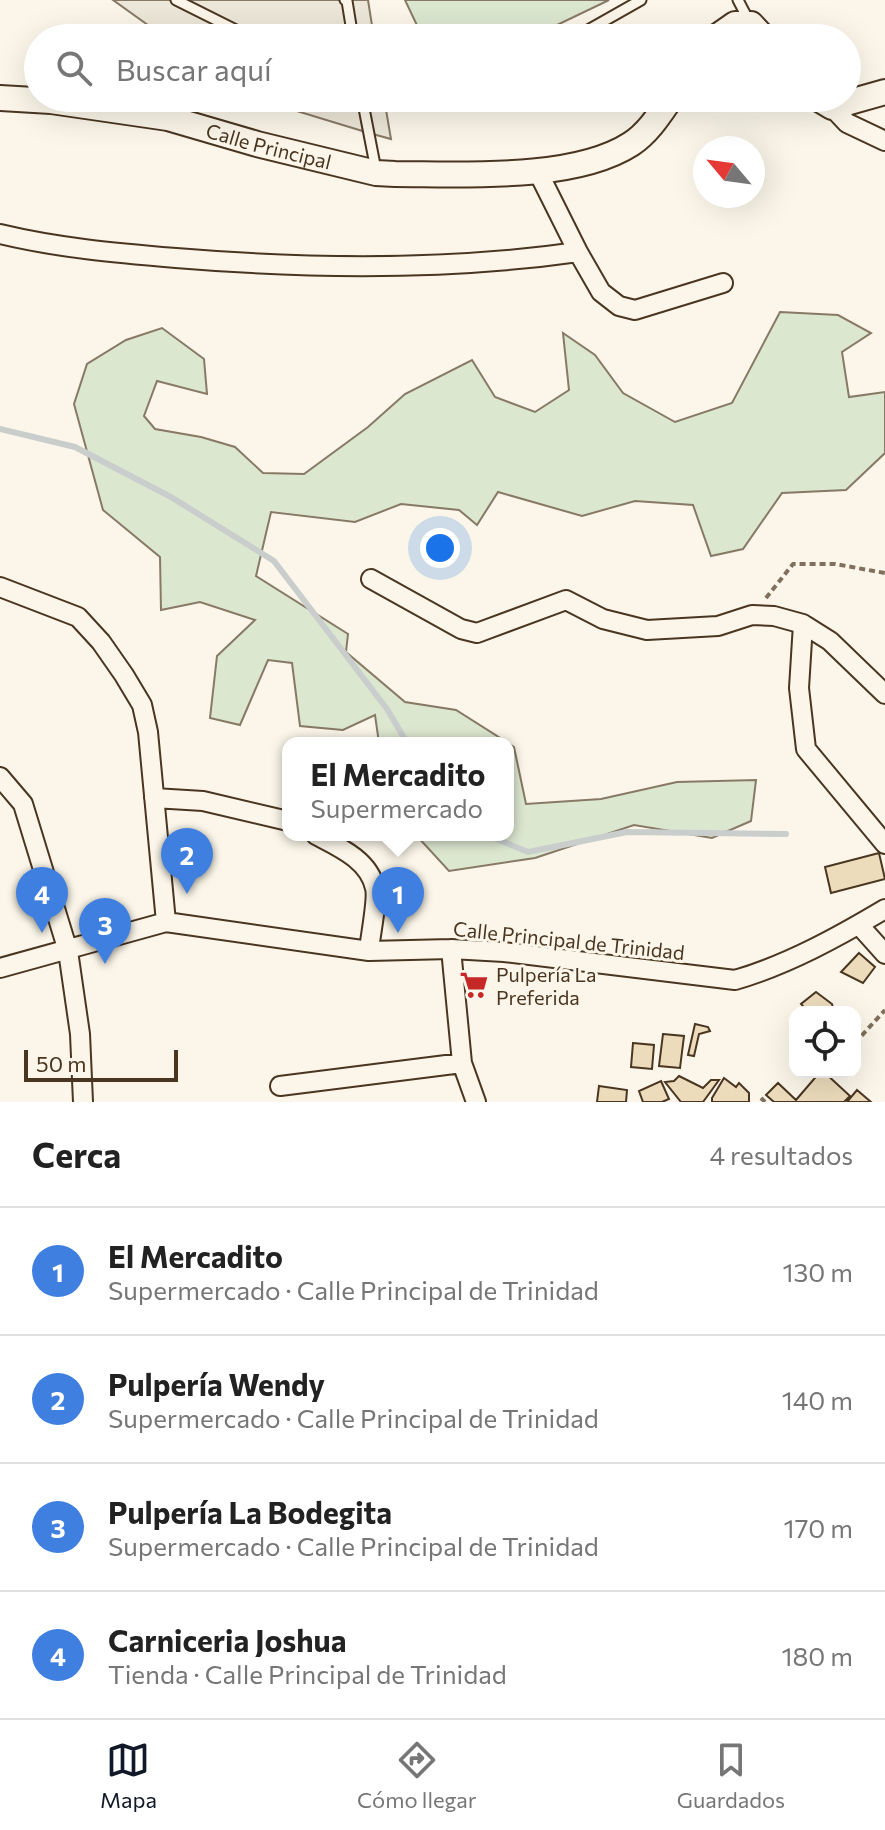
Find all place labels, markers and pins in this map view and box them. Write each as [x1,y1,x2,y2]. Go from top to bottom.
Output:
pin: 2 [161,828,213,894]
pin: 4 [16,867,68,933]
pin: 1 [372,867,424,933]
pin: 3 [79,898,131,964]
place label: Pulpería La Preferida [496,962,597,1009]
supermarket icon: Pulpería La Preferida [459,970,489,1000]

